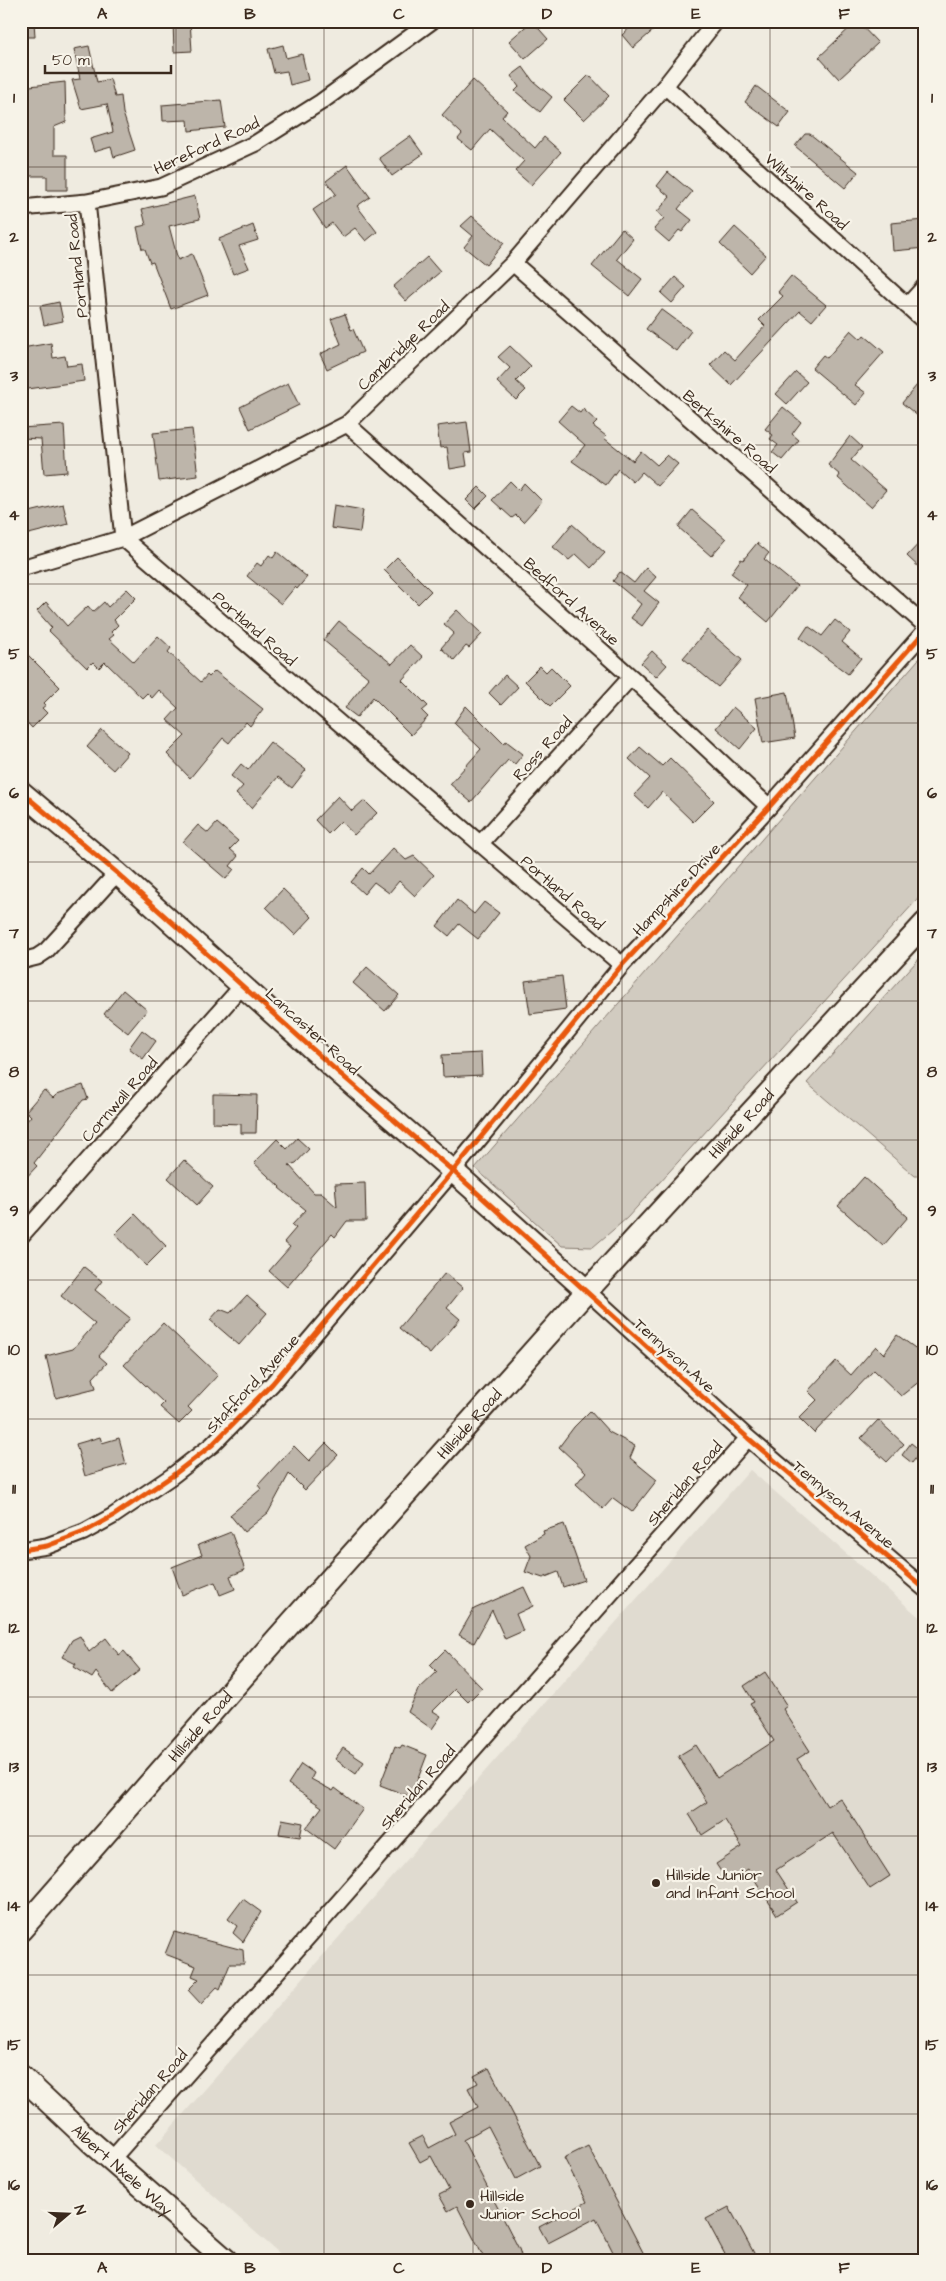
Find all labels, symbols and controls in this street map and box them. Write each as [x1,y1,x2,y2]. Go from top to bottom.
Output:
text: A [97,3,108,25]
text: B [244,3,256,25]
text: C [393,3,405,25]
text: D [542,3,553,25]
text: E [691,3,701,25]
text: F [838,3,850,25]
scale bar [45,42,171,74]
text: 50 m [52,50,90,71]
text: 1 [13,87,16,109]
text: 1 [931,87,934,109]
street label: Hereford Road [150,112,263,180]
street label: Wiltshire Road [760,148,853,235]
street label: Portland Road [61,213,93,319]
text: 2 [8,226,19,248]
text: 2 [926,226,937,248]
street label: Cambridge Road [353,296,455,396]
text: 3 [9,365,19,387]
text: 3 [927,365,937,387]
street label: Berkshire Road [678,385,781,479]
text: 4 [9,504,20,526]
text: 4 [927,504,938,526]
street label: Bedford Avenue [519,553,624,651]
street label: Portland Road [208,586,301,671]
text: 5 [8,643,20,665]
text: 5 [926,643,938,665]
street label: Ross Road [508,712,578,786]
text: 6 [9,782,19,804]
text: 6 [927,782,937,804]
street label: Hampshire Drive [628,838,726,941]
street label: Portland Road [516,850,609,935]
text: 7 [8,922,19,944]
text: 7 [926,922,937,944]
street label: Lancaster Road [260,983,365,1080]
street label: Cornwall Road [77,1052,163,1147]
text: 8 [9,1061,20,1083]
text: 8 [927,1061,938,1083]
street label: Hillside Road [704,1085,779,1164]
text: 9 [9,1200,19,1222]
text: 9 [927,1200,937,1222]
street label: Tennyson Ave [628,1313,720,1399]
street label: Stafford Avenue [201,1329,305,1438]
text: 10 [8,1339,20,1361]
text: 10 [926,1339,938,1361]
street label: Hillside Road [432,1384,507,1464]
street label: Sheridan Road [642,1437,728,1531]
street label: Tennyson Avenue [787,1456,899,1555]
text: 11 [12,1478,17,1500]
text: 11 [930,1478,935,1500]
text: 12 [8,1617,20,1639]
text: 12 [926,1617,938,1639]
street label: Hillside Road [163,1687,238,1767]
street label: Sheridan Road [375,1741,461,1835]
text: 13 [9,1756,20,1778]
text: 13 [927,1756,938,1778]
place label: Hillside Junior and Infant School [666,1864,795,1904]
marker: Hillside Junior and Infant School [650,1877,662,1889]
text: 14 [8,1895,21,1917]
text: 14 [926,1895,939,1917]
text: 15 [7,2034,21,2056]
text: 15 [925,2034,939,2056]
street label: Sheridan Road [107,2045,193,2139]
street label: Albert Nxele Way [69,2119,177,2219]
text: 16 [8,2174,20,2196]
text: 16 [926,2174,938,2196]
place label: Hillside Junior School [480,2185,580,2225]
north arrow [42,2188,92,2238]
marker: Hillside Junior School [464,2198,476,2210]
text: A [97,2257,108,2279]
text: B [244,2257,256,2279]
text: C [393,2257,405,2279]
text: D [542,2257,553,2279]
text: E [691,2257,701,2279]
text: F [838,2257,850,2279]

